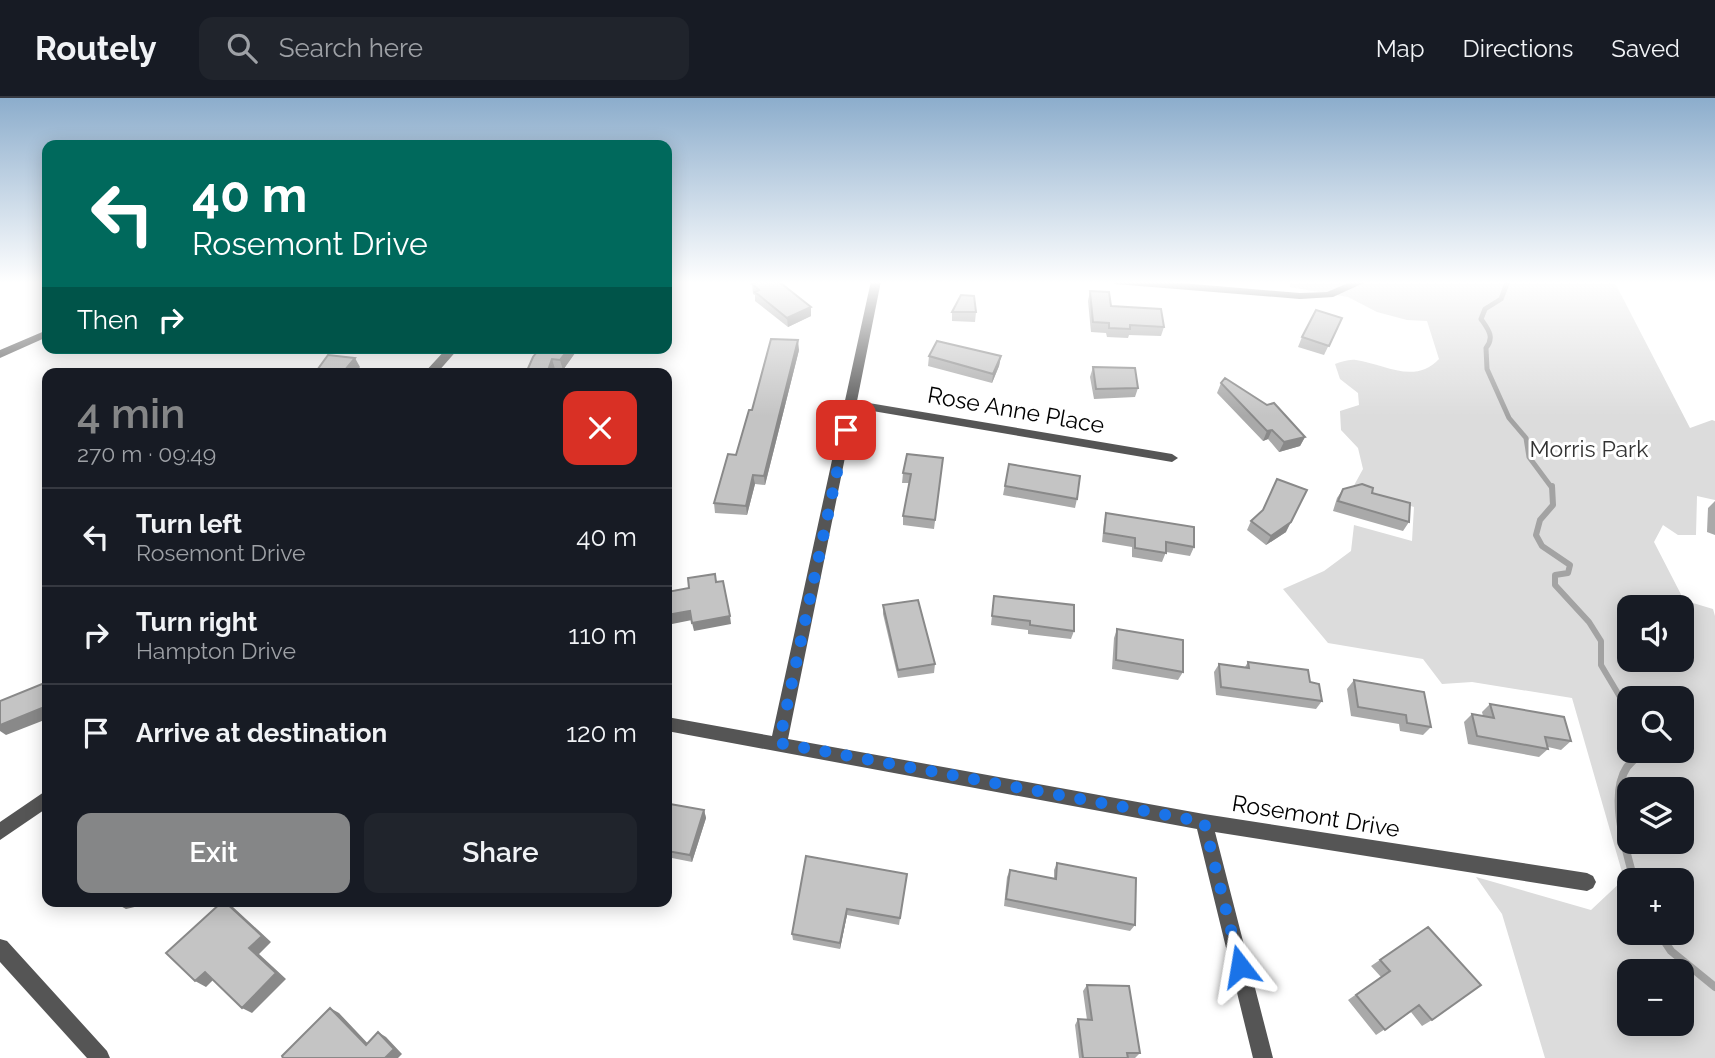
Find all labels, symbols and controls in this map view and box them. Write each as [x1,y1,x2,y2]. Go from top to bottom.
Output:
search box [199,17,689,80]
text: Routely [35,29,157,68]
icon: search [223,29,261,67]
text: Search here [279,33,423,63]
text: Map [1376,34,1425,63]
text: Directions [1463,34,1573,63]
text: Saved [1611,34,1680,63]
text: 40 m [192,166,307,223]
icon: left [77,168,168,259]
text: Rosemont Drive [192,225,428,262]
icon: right [152,301,190,339]
text: Then [77,305,138,335]
street label: Rose Anne Place [926,381,1107,438]
text: 4 min [77,389,185,438]
button: close [563,391,637,465]
pin [816,400,876,460]
icon: arrive [827,411,865,449]
park label: Morris Park [1530,435,1648,462]
text: 270 m · 09:49 [77,440,216,467]
text: Turn left [136,509,242,539]
icon: left [77,518,115,556]
text: 40 m [576,522,637,552]
text: Rosemont Drive [136,539,306,566]
map controls [1617,595,1694,1036]
button: sound [1617,595,1694,672]
text: Turn right [136,607,257,637]
icon: right [77,616,115,654]
text: 110 m [568,620,637,650]
text: Hampton Drive [136,637,296,664]
button: search [1617,686,1694,763]
icon: arrive [77,714,115,752]
text: Arrive at destination [136,718,387,748]
text: 120 m [566,718,637,748]
button: layers [1617,777,1694,854]
street label: Rosemont Drive [1230,789,1402,842]
button: Exit [77,813,350,893]
button: Share [364,813,637,893]
button: + [1617,868,1694,945]
position arrow [1203,929,1277,1003]
button: − [1617,959,1694,1036]

